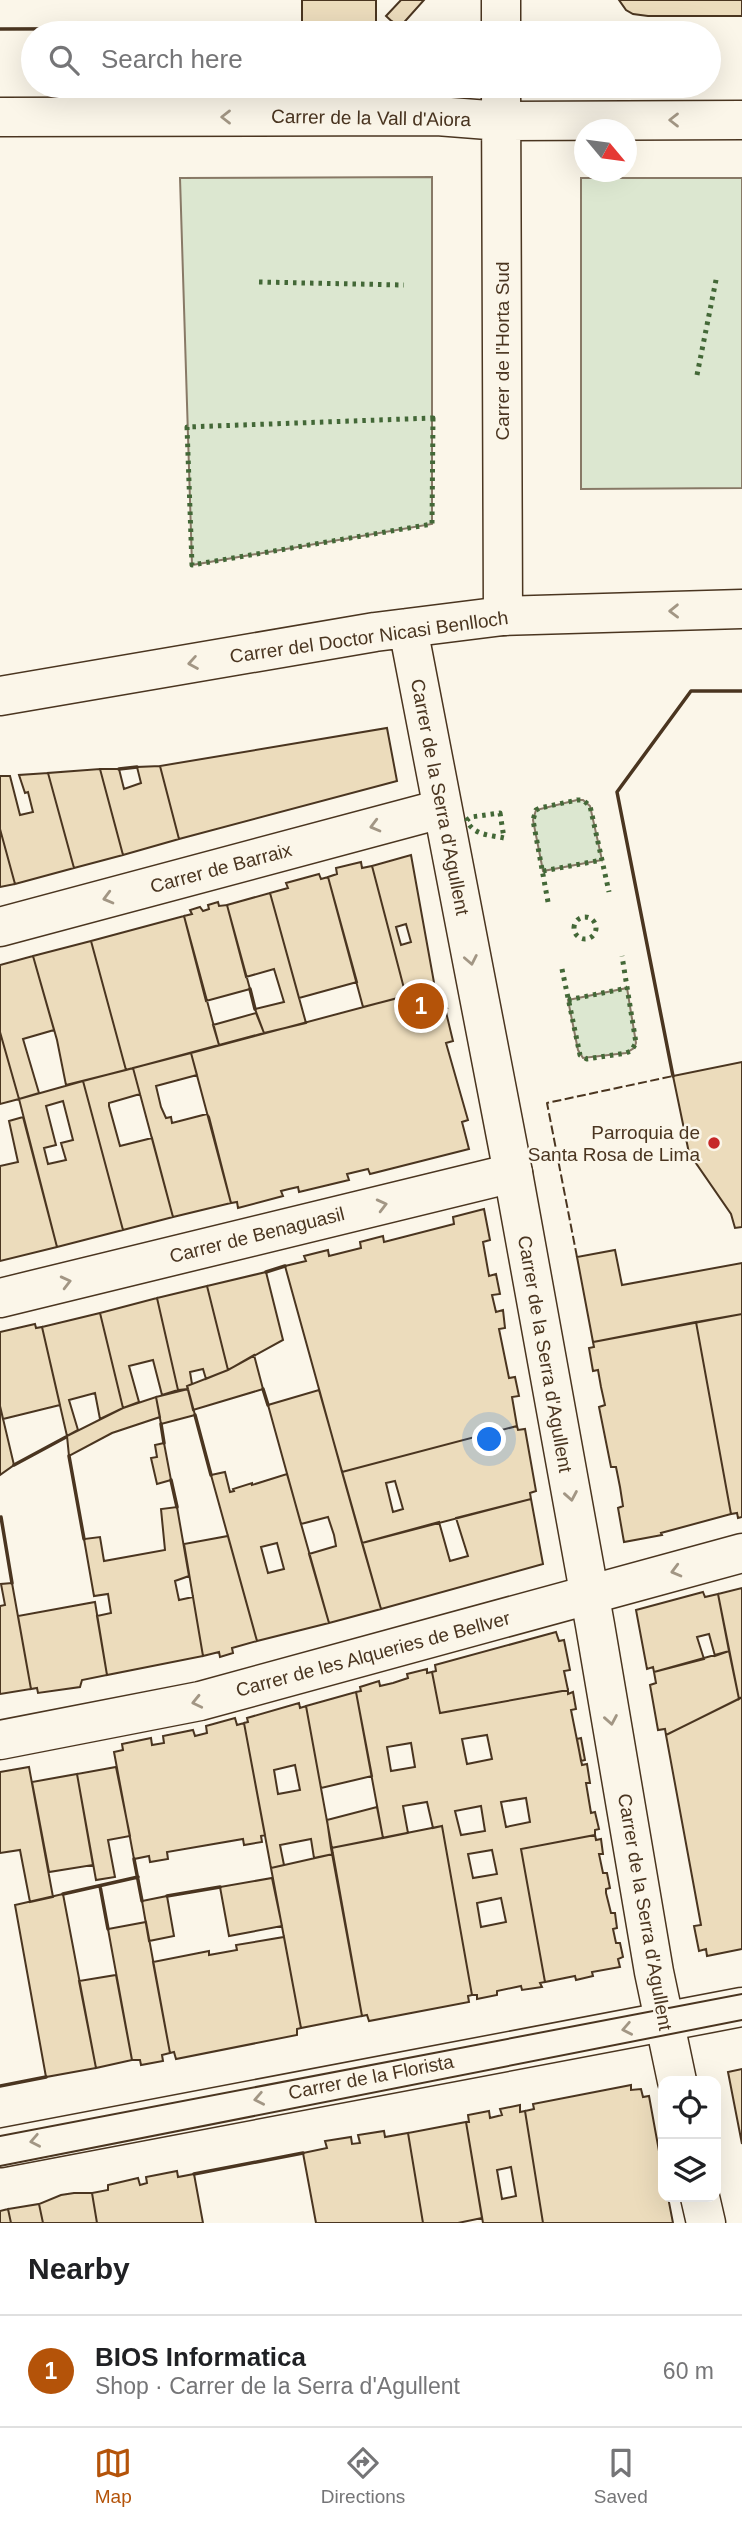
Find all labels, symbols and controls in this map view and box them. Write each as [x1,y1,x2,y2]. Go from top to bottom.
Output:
search box [21,21,721,98]
icon: search [45,41,83,79]
text: Search here [101,44,243,74]
street label: Carrer de la Vall d'Aiora [271,106,471,130]
one-way arrow [220,109,231,125]
one-way arrow [668,112,679,128]
north arrow [574,119,637,182]
street label: Carrer de l'Horta Sud [492,262,513,440]
one-way arrow [668,603,679,618]
street label: Carrer del Doctor Nicasi Benlloch [228,607,510,667]
one-way arrow [187,655,199,670]
street label: Carrer de la Serra d'Agullent [407,677,473,918]
one-way arrow [370,818,382,833]
street label: Carrer de Barraix [148,839,295,897]
one-way arrow [103,890,115,904]
one-way arrow [463,954,478,966]
pin: 1 [398,980,444,1032]
place label: Parroquia de Santa Rosa de Lima [528,1122,700,1165]
marker: Parroquia de Santa Rosa de Lima [706,1135,722,1151]
one-way arrow [376,1199,388,1213]
street label: Carrer de Benaguasil [167,1203,347,1267]
street label: Carrer de la Serra d'Agullent [514,1234,576,1475]
one-way arrow [60,1276,72,1290]
your location [472,1422,506,1456]
one-way arrow [563,1490,578,1502]
one-way arrow [670,1562,682,1577]
street label: Carrer de les Alqueries de Bellver [234,1607,513,1701]
one-way arrow [191,1693,203,1708]
one-way arrow [603,1714,618,1726]
street label: Carrer de la Serra d'Agullent [614,1792,676,2033]
one-way arrow [621,2021,633,2036]
street label: Carrer de la Florista [287,2051,456,2103]
map controls [658,2076,721,2202]
button: locate [658,2076,721,2139]
one-way arrow [253,2091,265,2106]
one-way arrow [29,2133,41,2148]
button: layers [658,2139,721,2202]
text: Nearby [28,2252,130,2285]
text: BIOS Informatica [95,2342,306,2372]
text: 1 [45,2358,57,2384]
text: 60 m [663,2358,714,2384]
text: Shop · Carrer de la Serra d'Agullent [95,2373,460,2399]
tab: Map [94,2444,132,2508]
tab: Directions [321,2444,405,2508]
tab: Saved [594,2444,648,2508]

